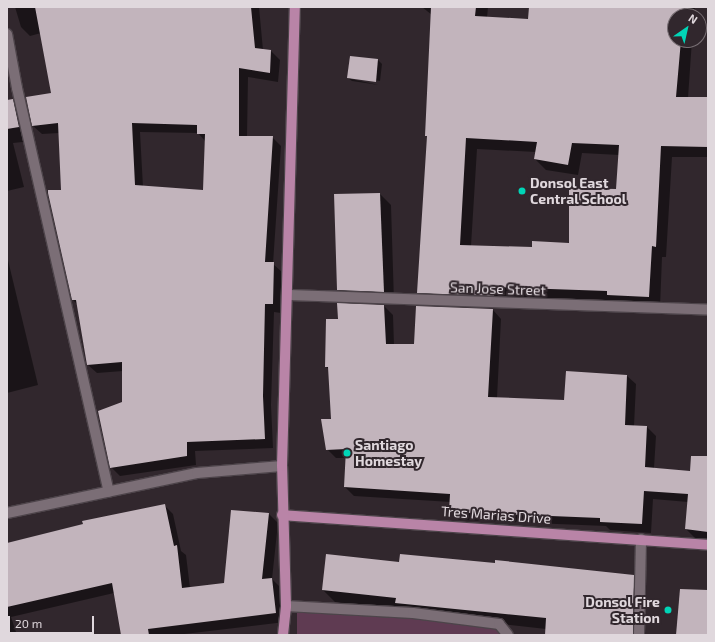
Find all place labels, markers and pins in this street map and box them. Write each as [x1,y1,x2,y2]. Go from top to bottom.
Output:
place label: Donsol East Central School [530,175,627,208]
marker: Donsol East Central School [517,186,527,196]
place label: Santiago Homestay [355,437,422,470]
marker: Santiago Homestay [342,448,352,458]
place label: Donsol Fire Station [585,594,660,626]
marker: Donsol Fire Station [663,605,673,615]

